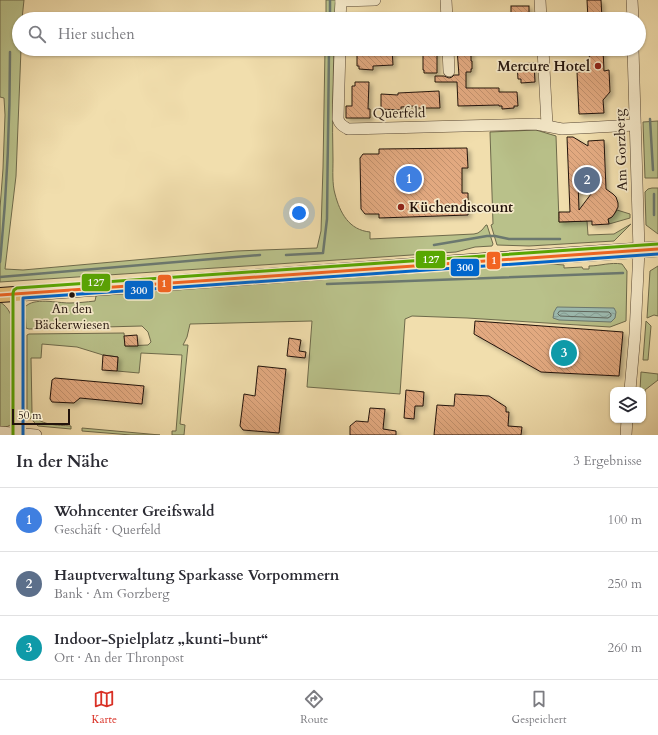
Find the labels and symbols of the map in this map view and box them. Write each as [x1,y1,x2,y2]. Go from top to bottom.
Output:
place label: Mercure Hotel [497,57,590,76]
marker: Mercure Hotel [593,61,603,71]
street label: Querfeld [372,103,426,123]
street label: Am Gorzberg [610,108,632,192]
pin: 1 [396,164,422,194]
pin: 2 [574,165,600,195]
place label: Küchendiscount [409,198,513,217]
marker: Küchendiscount [396,202,406,212]
your location [289,203,309,223]
line badge: 127 [415,250,446,269]
line badge: 1 [486,251,501,270]
text: 127 [423,252,440,267]
text: 1 [491,253,497,268]
line badge: 300 [450,258,480,277]
text: 300 [457,260,474,275]
line badge: 127 [81,273,111,292]
line badge: 1 [157,274,172,293]
text: 127 [88,275,105,290]
text: 1 [161,276,167,291]
line badge: 300 [124,280,154,300]
text: 300 [131,283,148,298]
marker: An den Bäckerwiesen [67,290,77,300]
place label: An den Bäckerwiesen [34,300,110,334]
pin: 3 [551,338,577,368]
scale bar [12,407,70,426]

